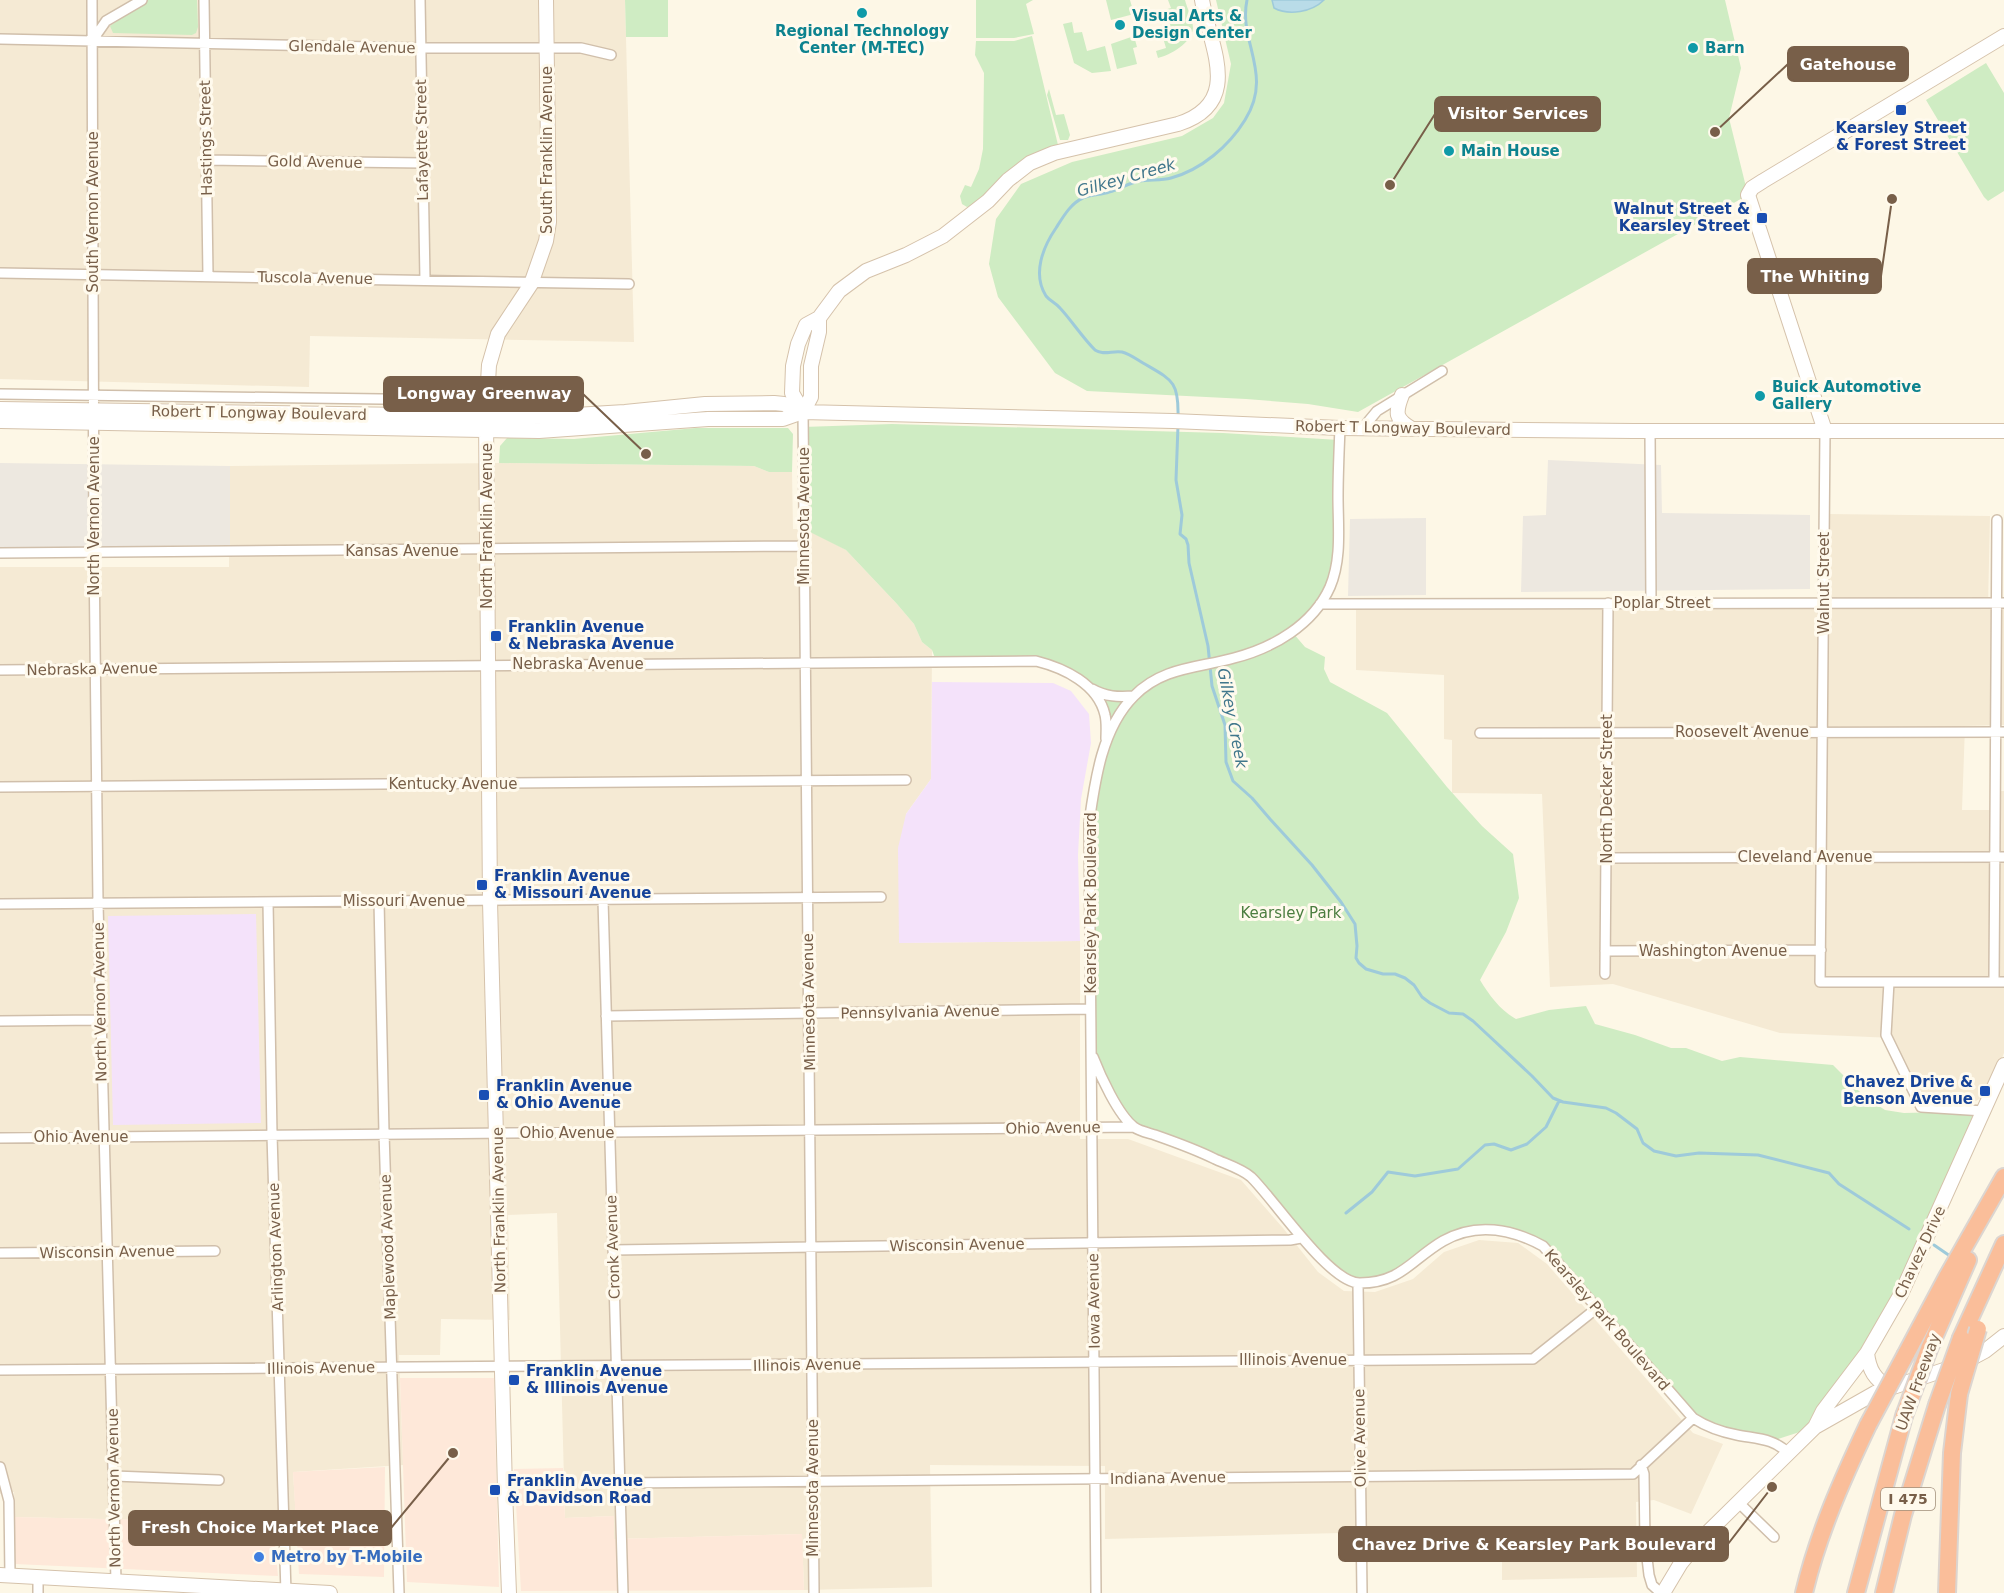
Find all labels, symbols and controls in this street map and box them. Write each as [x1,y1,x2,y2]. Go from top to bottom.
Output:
marker: Regional Technology Center (M-TEC) [855,6,869,20]
place label: Visual Arts & Design Center [1132,7,1253,42]
marker: Visual Arts & Design Center [1113,18,1127,32]
place label: Regional Technology Center (M-TEC) [775,22,949,57]
street label: Glendale Avenue [288,37,416,57]
place label: Barn [1705,39,1745,57]
marker: Barn [1686,41,1700,55]
callout: Gatehouse [1788,47,1908,81]
text: Gatehouse [1800,55,1896,74]
street label: South Franklin Avenue [538,66,556,234]
street label: Lafayette Street [412,79,432,201]
street label: Hastings Street [196,80,216,196]
callout: Visitor Services [1435,97,1600,131]
marker: Kearsley Street & Forest Street [1894,103,1908,117]
text: Visitor Services [1448,104,1588,123]
place label: Kearsley Street & Forest Street [1835,119,1967,154]
street label: South Vernon Avenue [84,131,102,293]
place label: Main House [1461,142,1560,160]
marker: Main House [1442,144,1456,158]
street label: Gold Avenue [267,152,363,172]
water label: Gilkey Creek [1075,154,1178,201]
place label: Walnut Street & Kearsley Street [1614,200,1750,235]
marker: Walnut Street & Kearsley Street [1755,211,1769,225]
callout: The Whiting [1748,259,1881,293]
text: The Whiting [1760,267,1870,286]
street label: Tuscola Avenue [256,268,373,288]
callout: Longway Greenway [384,377,583,411]
place label: Buick Automotive Gallery [1772,378,1921,413]
text: Longway Greenway [397,384,572,403]
marker: Buick Automotive Gallery [1753,389,1767,403]
street label: Robert T Longway Boulevard [151,402,367,424]
street label: Robert T Longway Boulevard [1295,417,1511,439]
street label: North Vernon Avenue [85,436,103,596]
street label: North Franklin Avenue [478,443,496,609]
street label: Minnesota Avenue [795,447,813,585]
street label: Walnut Street [1815,532,1833,634]
street label: Kansas Avenue [345,542,459,560]
street label: Poplar Street [1613,594,1711,612]
place label: Franklin Avenue & Nebraska Avenue [508,618,674,653]
marker: Franklin Avenue & Nebraska Avenue [489,629,503,643]
street label: Nebraska Avenue [512,655,644,673]
street label: Nebraska Avenue [26,659,158,679]
water label: Gilkey Creek [1213,666,1252,771]
street label: North Decker Street [1598,714,1616,864]
street label: Roosevelt Avenue [1675,723,1809,741]
street label: Kentucky Avenue [389,775,518,793]
street label: Kearsley Park Boulevard [1082,812,1100,994]
street label: Cleveland Avenue [1738,848,1872,866]
place label: Franklin Avenue & Missouri Avenue [494,867,652,902]
marker: Franklin Avenue & Missouri Avenue [475,878,489,892]
street label: Missouri Avenue [343,892,465,910]
park label: Kearsley Park [1241,904,1342,922]
street label: North Vernon Avenue [90,922,110,1082]
street label: Minnesota Avenue [799,933,819,1071]
street label: Washington Avenue [1639,942,1787,960]
street label: Pennsylvania Avenue [840,1002,1000,1022]
place label: Chavez Drive & Benson Avenue [1843,1073,1973,1108]
place label: Franklin Avenue & Ohio Avenue [496,1077,632,1112]
marker: Chavez Drive & Benson Avenue [1978,1084,1992,1098]
marker: Franklin Avenue & Ohio Avenue [477,1088,491,1102]
street label: Ohio Avenue [1005,1118,1101,1138]
street label: Ohio Avenue [519,1124,615,1142]
street label: North Franklin Avenue [489,1127,509,1293]
street label: Ohio Avenue [33,1128,129,1146]
street label: Maplewood Avenue [376,1174,400,1320]
street label: Arlington Avenue [265,1182,287,1312]
street label: Cronk Avenue [602,1195,624,1299]
street label: Chavez Drive [1891,1203,1949,1301]
street label: Wisconsin Avenue [889,1235,1025,1255]
street label: Wisconsin Avenue [39,1242,175,1262]
street label: Kearsley Park Boulevard [1541,1246,1673,1394]
street label: Iowa Avenue [1084,1253,1104,1349]
street label: UAW Freeway [1892,1331,1944,1433]
street label: Illinois Avenue [1239,1351,1347,1369]
street label: Illinois Avenue [753,1355,861,1375]
street label: Illinois Avenue [267,1358,375,1378]
place label: Franklin Avenue & Illinois Avenue [526,1362,668,1397]
marker: Franklin Avenue & Illinois Avenue [507,1373,521,1387]
street label: Olive Avenue [1350,1388,1370,1488]
street label: North Vernon Avenue [104,1408,124,1568]
street label: Minnesota Avenue [804,1419,822,1557]
street label: Indiana Avenue [1110,1468,1226,1488]
place label: Franklin Avenue & Davidson Road [507,1472,651,1507]
marker: Franklin Avenue & Davidson Road [488,1483,502,1497]
road number: I 475 [1881,1488,1935,1510]
callout: Fresh Choice Market Place [129,1511,391,1545]
text: Fresh Choice Market Place [141,1518,379,1537]
callout: Chavez Drive & Kearsley Park Boulevard [1339,1527,1728,1561]
text: Chavez Drive & Kearsley Park Boulevard [1352,1535,1716,1554]
place label: Metro by T-Mobile [271,1548,423,1566]
marker: Metro by T-Mobile [252,1550,266,1564]

